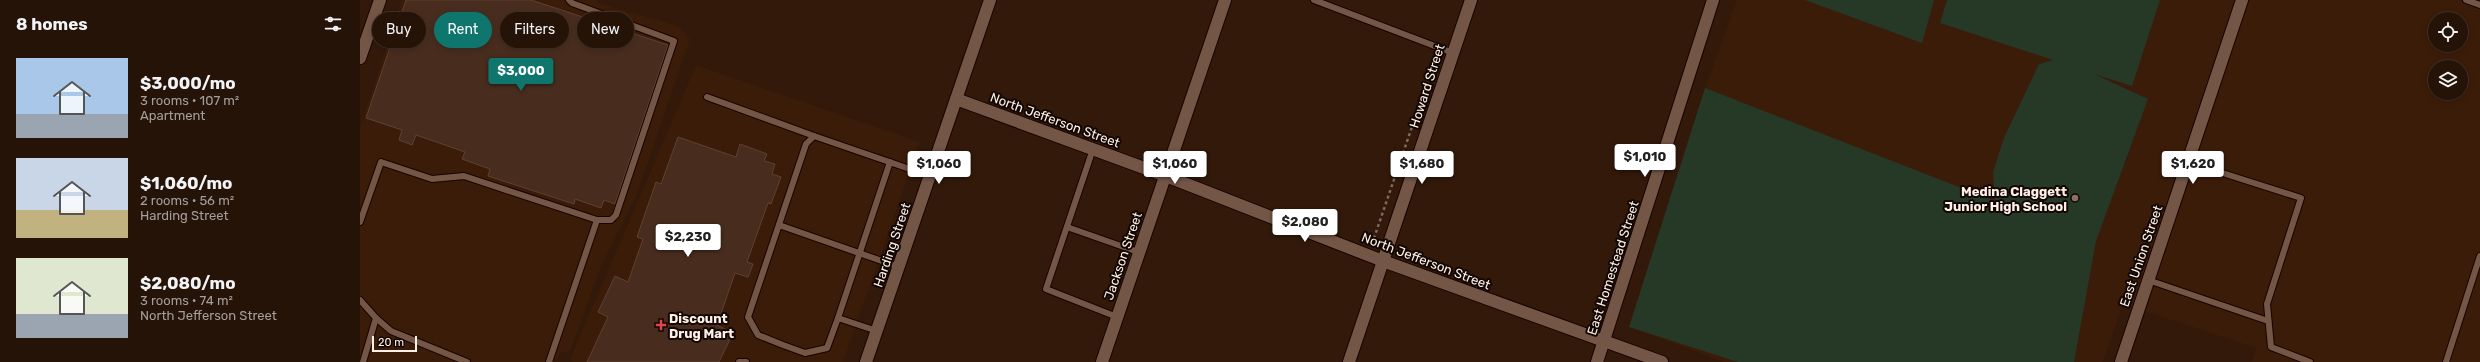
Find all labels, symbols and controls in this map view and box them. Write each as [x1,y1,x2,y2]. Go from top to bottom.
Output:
chip: Buy [372,12,426,48]
chip: Rent [434,12,492,48]
chip: Filters [500,12,569,48]
chip: New [577,12,634,48]
map controls [2428,12,2468,100]
button: locate [2428,12,2468,52]
icon: filters [322,13,344,35]
text: 8 homes [16,14,88,34]
street label: Howard Street [1406,42,1448,130]
pin: $3,000 [488,58,554,92]
button: layers [2428,60,2468,100]
text: $3,000 [497,63,545,78]
text: $3,000/mo [140,73,236,93]
icon: home [48,74,96,122]
street label: North Jefferson Street [988,90,1122,150]
text: 3 rooms · 107 m² [140,93,239,108]
text: Apartment [140,108,205,123]
pin: $1,010 [1612,144,1678,178]
text: $1,010 [1624,149,1666,164]
pin: $1,060 [906,151,972,185]
pin: $1,060 [1142,151,1208,185]
pin: $1,680 [1389,151,1455,185]
pin: $1,620 [2160,151,2226,185]
text: $1,060 [917,156,961,171]
text: $1,060 [1153,156,1197,171]
text: $1,680 [1400,156,1444,171]
text: $1,620 [2171,156,2215,171]
text: $1,060/mo [140,173,232,193]
icon: home [48,174,96,222]
place label: Medina Claggett Junior High School [1944,184,2067,214]
text: 2 rooms · 56 m² [140,193,234,208]
marker: Medina Claggett Junior High School [2070,193,2080,203]
street label: East Homestead Street [1584,199,1642,337]
street label: Harding Street [870,201,914,290]
street label: East Union Street [2117,203,2165,309]
text: Harding Street [140,208,229,223]
pin: $2,080 [1272,209,1338,243]
street label: Jackson Street [1101,210,1145,302]
text: $2,080 [1281,214,1329,229]
pin: $2,230 [655,224,721,258]
text: $2,230 [665,229,711,244]
street label: North Jefferson Street [1359,229,1493,293]
text: $2,080/mo [140,273,236,293]
icon: home [48,274,96,322]
text: 3 rooms · 74 m² [140,293,233,308]
text: North Jefferson Street [140,308,277,323]
place label: Discount Drug Mart [669,311,734,341]
marker: Discount Drug Mart [656,320,666,330]
scale bar [372,334,417,353]
text: 20 m [378,336,404,349]

